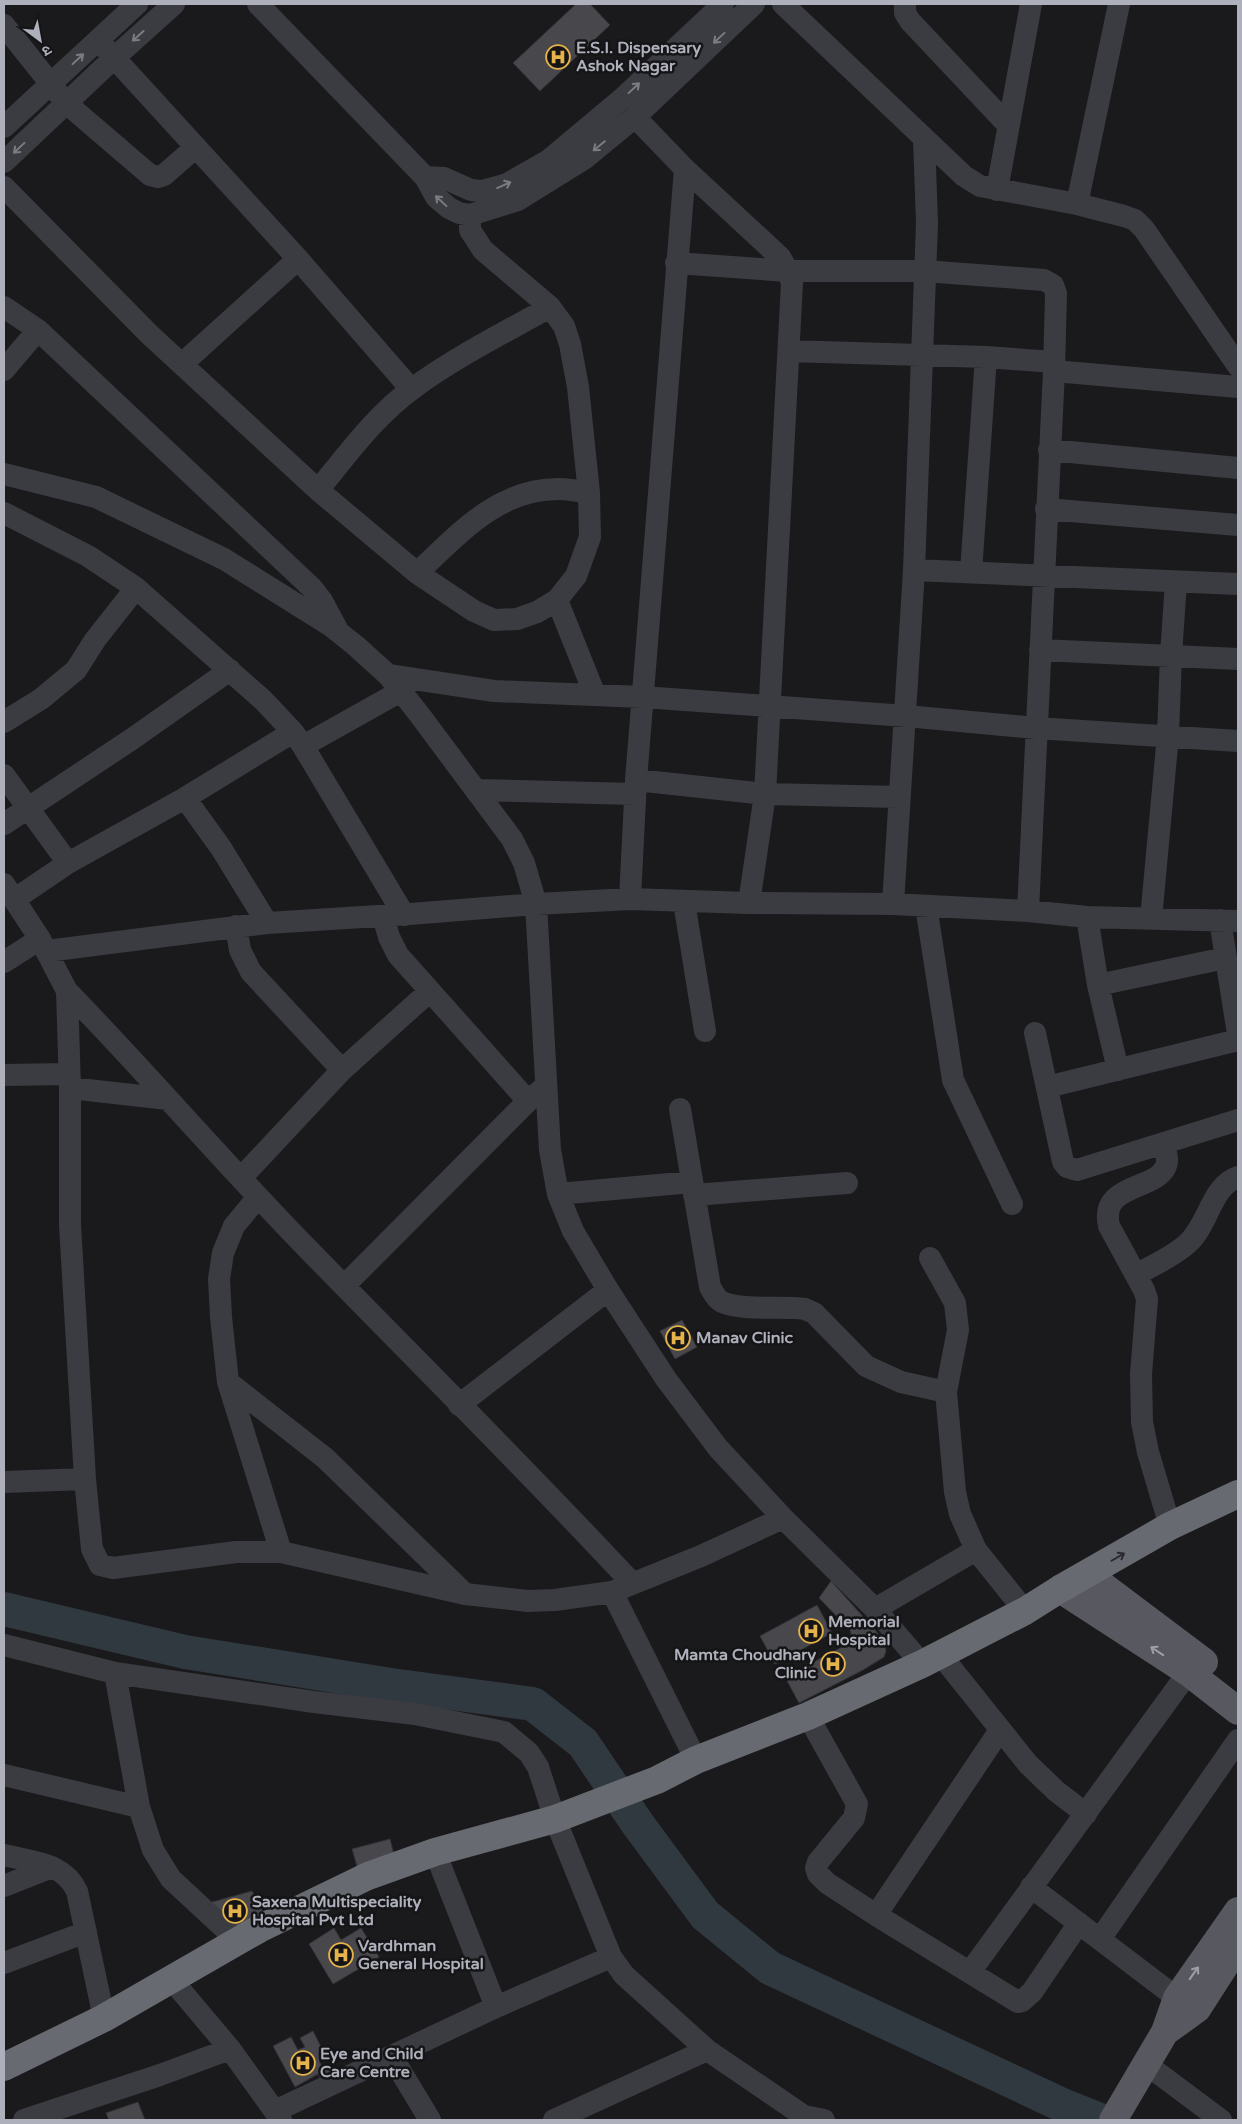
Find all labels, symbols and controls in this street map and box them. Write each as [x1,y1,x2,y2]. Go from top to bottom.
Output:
north arrow [15,15,65,65]
one-way arrow [131,30,144,42]
one-way arrow [713,32,726,44]
place label: E.S.I. Dispensary Ashok Nagar [576,38,701,76]
text: उ [38,41,55,60]
hospital icon: E.S.I. Dispensary Ashok Nagar [545,44,571,70]
one-way arrow [72,53,85,65]
one-way arrow [627,82,640,94]
one-way arrow [14,141,26,153]
one-way arrow [592,141,605,152]
one-way arrow [496,179,511,189]
one-way arrow [435,195,448,207]
hospital icon: Manav Clinic [665,1325,691,1351]
place label: Manav Clinic [696,1328,793,1348]
one-way arrow [1110,1551,1124,1561]
place label: Memorial Hospital [828,1612,900,1650]
hospital icon: Memorial Hospital [798,1618,824,1644]
place label: Mamta Choudhary Clinic [674,1645,816,1683]
one-way arrow [1150,1646,1164,1656]
hospital icon: Mamta Choudhary Clinic [820,1651,846,1677]
place label: Saxena Multispeciality Hospital Pvt Ltd [252,1892,422,1930]
hospital icon: Saxena Multispeciality Hospital Pvt Ltd [222,1898,248,1924]
place label: Vardhman General Hospital [358,1936,484,1974]
hospital icon: Vardhman General Hospital [328,1942,354,1968]
one-way arrow [1189,1967,1199,1981]
place label: Eye and Child Care Centre [320,2044,424,2082]
hospital icon: Eye and Child Care Centre [290,2050,316,2076]

